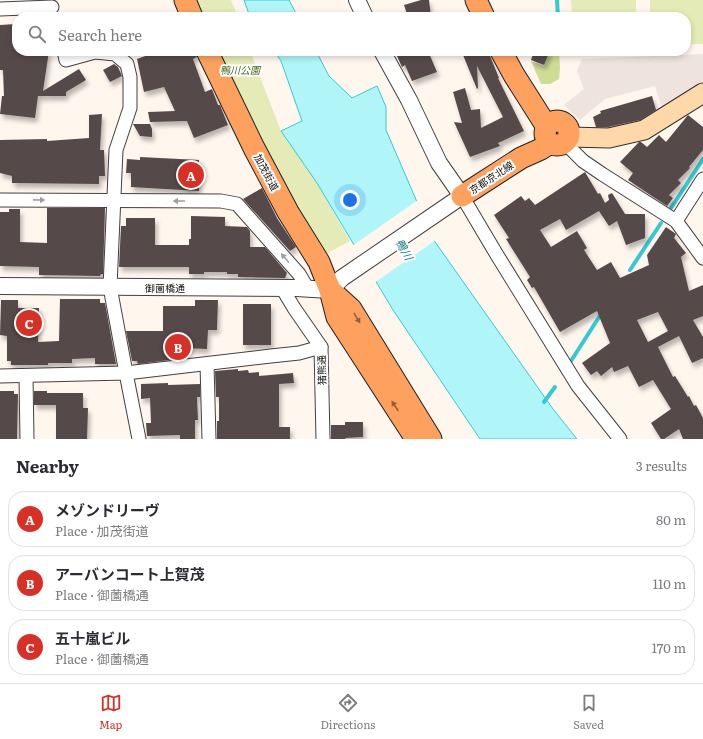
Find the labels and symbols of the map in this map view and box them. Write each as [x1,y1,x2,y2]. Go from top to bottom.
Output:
park label: 鴨川公園 [220,62,262,77]
street label: 加茂街道 [251,151,283,193]
street label: 京都京北線 [466,157,516,197]
pin: A [178,160,204,190]
your location [340,190,360,210]
one-way arrow [33,197,46,203]
one-way arrow [172,198,185,204]
water label: 鴨川 [393,236,418,263]
one-way arrow [280,253,289,263]
street label: 御薗橋通 [145,280,185,295]
pin: C [16,308,42,338]
one-way arrow [353,313,361,323]
pin: B [165,332,191,362]
street label: 猪熊通 [313,355,329,385]
one-way arrow [391,400,398,412]

